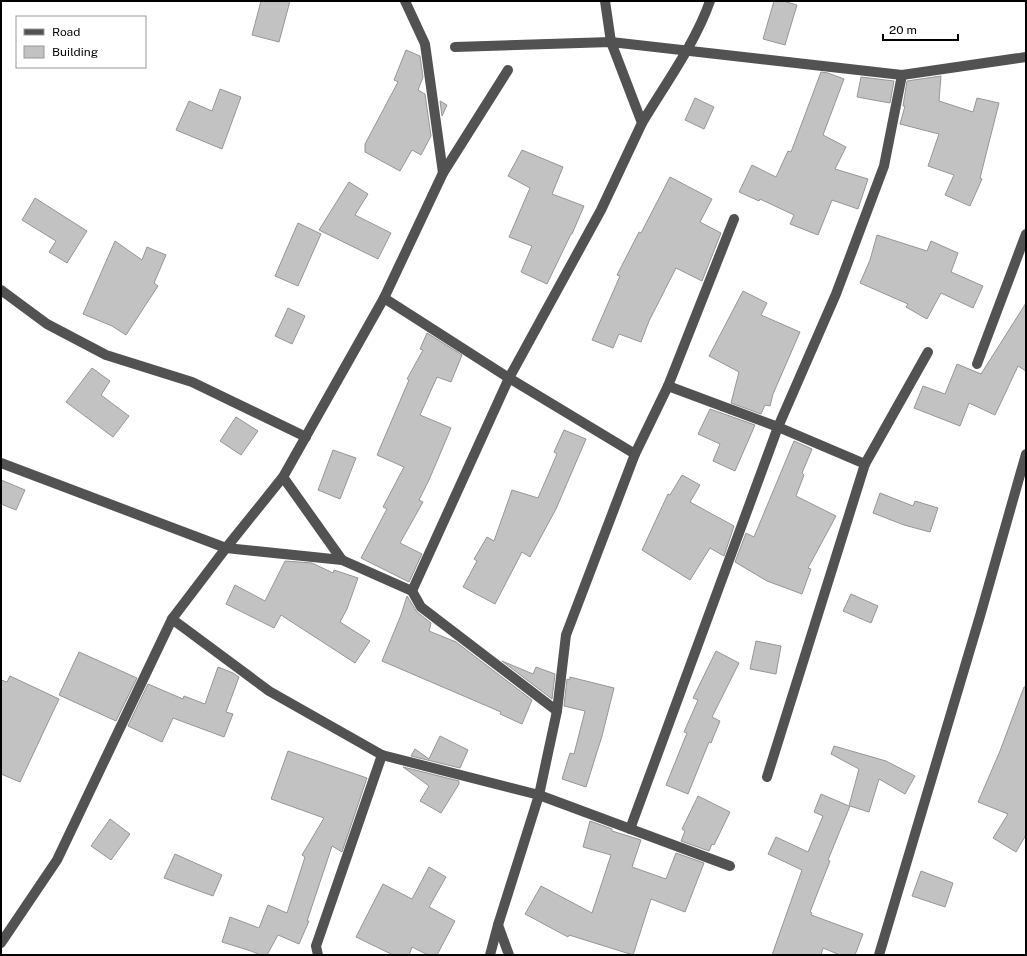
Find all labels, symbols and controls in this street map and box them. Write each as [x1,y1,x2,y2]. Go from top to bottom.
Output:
legend [16,16,146,68]
scale bar [883,16,958,42]
text: 20 m [889,23,917,37]
text: Road [52,25,80,39]
text: Building [52,45,98,59]

